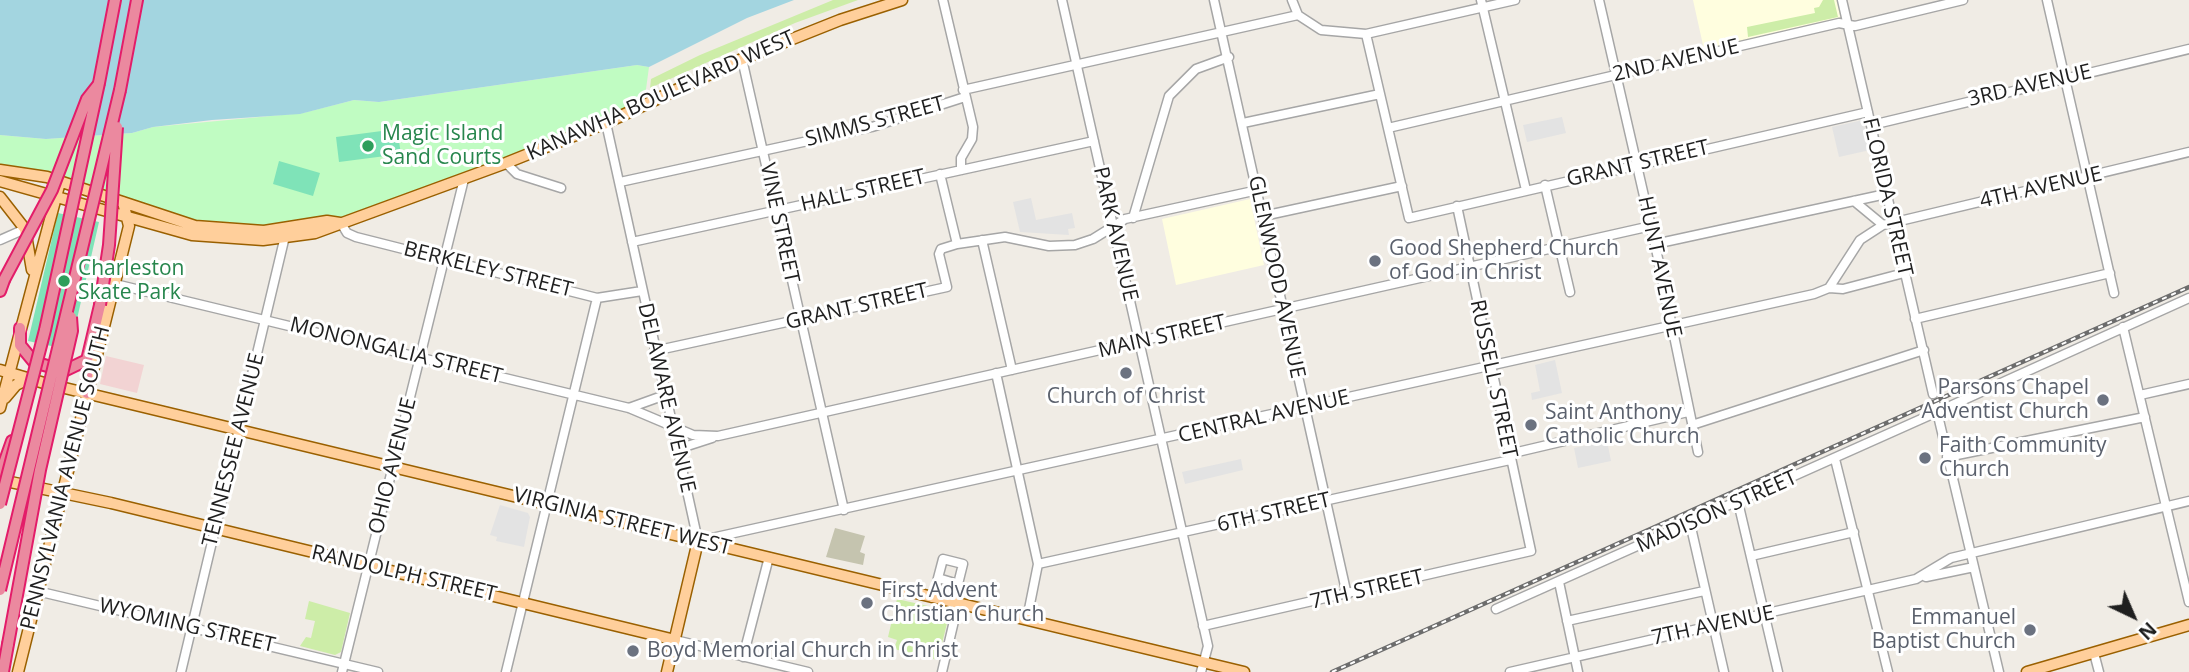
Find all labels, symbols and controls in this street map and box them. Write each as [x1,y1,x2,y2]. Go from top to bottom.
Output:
street label: KANAWHA BOULEVARD WEST [523,25,799,167]
street label: 2ND AVENUE [1610,34,1742,88]
street label: 3RD AVENUE [1966,60,2094,112]
street label: SIMMS STREET [803,91,947,153]
street label: FLORIDA STREET [1857,115,1917,279]
place label: Magic Island Sand Courts [382,121,503,171]
street label: GRANT STREET [1564,135,1712,193]
marker: Magic Island Sand Courts [360,138,376,154]
street label: VINE STREET [754,161,804,285]
street label: 4TH AVENUE [1977,162,2105,214]
street label: HALL STREET [798,164,928,218]
street label: PARK AVENUE [1087,164,1143,304]
street label: GLENWOOD AVENUE [1242,173,1310,381]
street label: HUNT AVENUE [1632,194,1686,340]
place label: Good Shepherd Church of God in Christ [1389,236,1619,286]
street label: BERKELEY STREET [401,237,575,303]
marker: Good Shepherd Church of God in Christ [1367,253,1383,269]
place label: Charleston Skate Park [78,256,184,306]
marker: Charleston Skate Park [56,273,72,289]
street label: GRANT STREET [783,278,931,336]
street label: RUSSELL STREET [1464,297,1522,461]
street label: DELAWARE AVENUE [632,301,700,495]
street label: MAIN STREET [1096,310,1228,364]
street label: MONONGALIA STREET [287,312,505,390]
street label: PENNSYLVANIA AVENUE SOUTH [16,323,116,633]
street label: TENNESSEE AVENUE [198,351,270,549]
marker: Church of Christ [1118,365,1134,381]
place label: Parsons Chapel Adventist Church [1921,375,2089,425]
place label: Church of Christ [1047,384,1205,410]
street label: CENTRAL AVENUE [1176,385,1352,449]
marker: Parsons Chapel Adventist Church [2095,392,2111,408]
street label: OHIO AVENUE [364,395,422,537]
place label: Saint Anthony Catholic Church [1545,400,1700,450]
marker: Saint Anthony Catholic Church [1523,417,1539,433]
place label: Faith Community Church [1939,433,2106,483]
marker: Faith Community Church [1917,450,1933,466]
street label: MADISON STREET [1633,465,1801,559]
street label: VIRGINIA STREET WEST [511,483,733,561]
street label: 6TH STREET [1215,488,1333,538]
street label: RANDOLPH STREET [309,540,499,608]
street label: 7TH STREET [1308,565,1426,615]
place label: First Advent Christian Church [881,578,1044,628]
north arrow [2098,581,2168,651]
street label: WYOMING STREET [97,594,277,658]
marker: First Advent Christian Church [859,595,875,611]
street label: 7TH AVENUE [1649,601,1777,651]
place label: Emmanuel Baptist Church [1872,605,2016,655]
text: N [2133,616,2162,646]
marker: Emmanuel Baptist Church [2022,622,2038,638]
place label: Boyd Memorial Church in Christ [647,638,958,664]
marker: Boyd Memorial Church in Christ [625,643,641,659]

